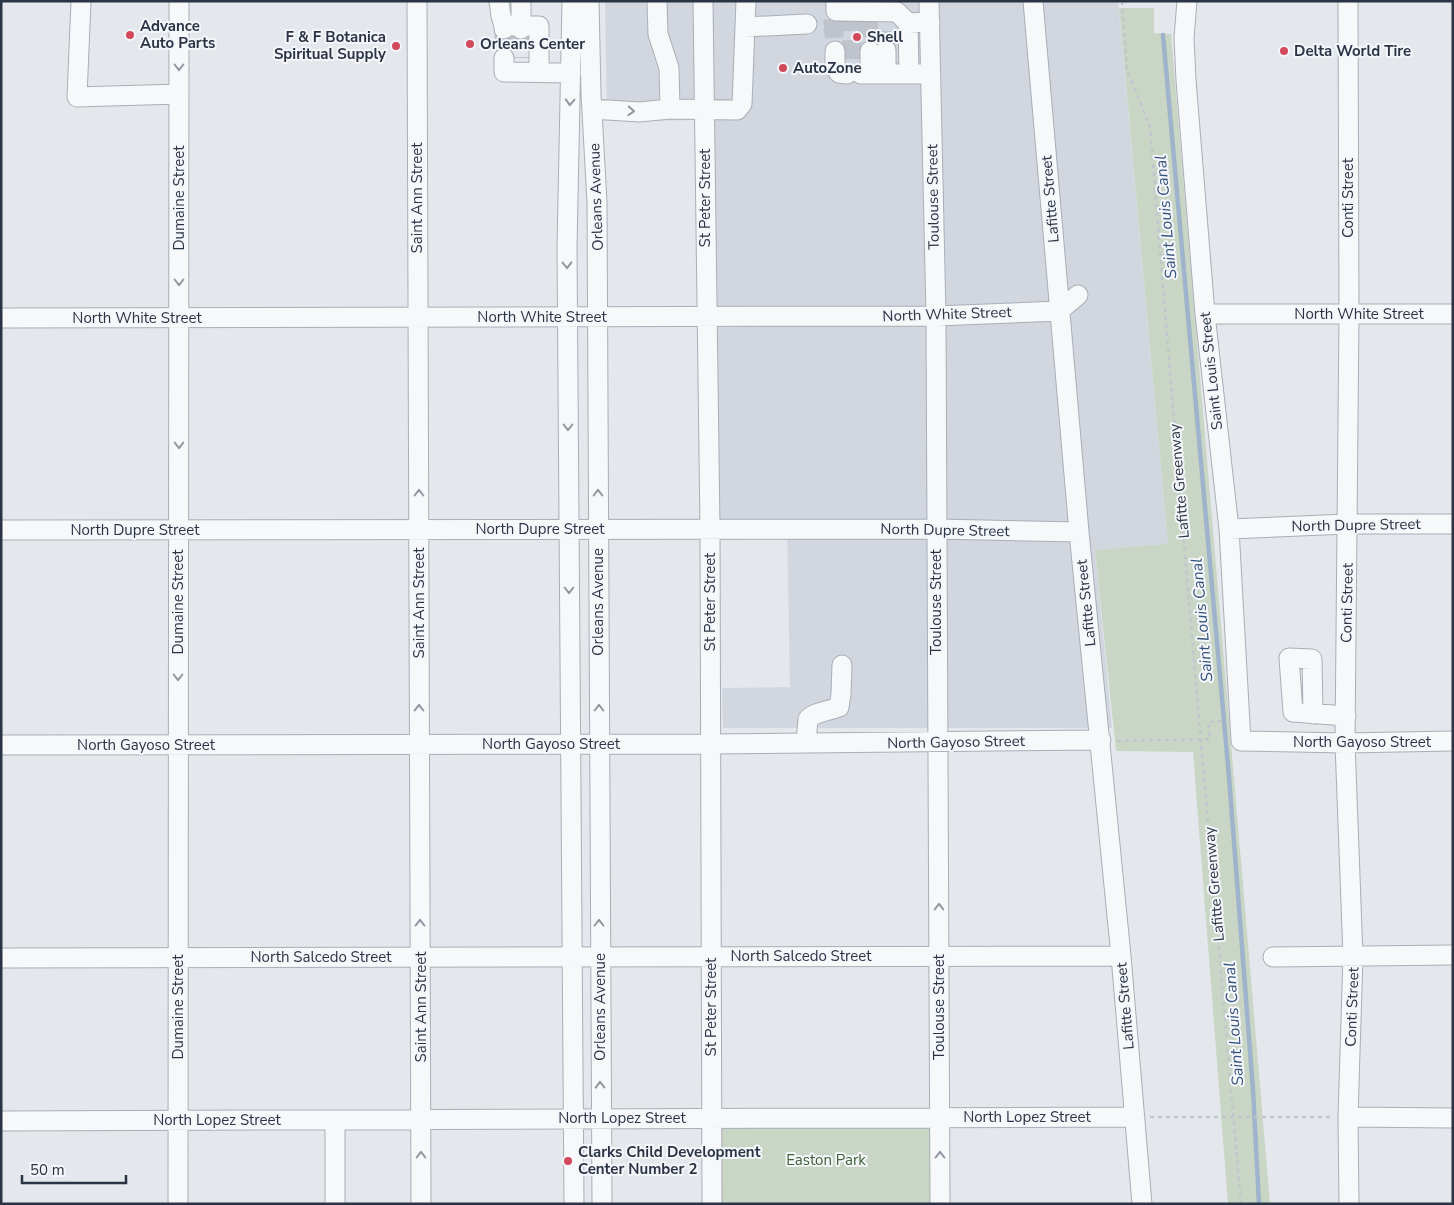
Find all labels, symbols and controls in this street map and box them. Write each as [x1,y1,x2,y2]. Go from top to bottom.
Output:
place label: Advance Auto Parts [140,16,215,53]
place label: F & F Botanica Spiritual Supply [274,27,386,64]
place label: Shell [867,27,903,47]
marker: Advance Auto Parts [124,29,136,41]
marker: Shell [851,31,863,43]
place label: Orleans Center [480,34,585,54]
marker: Orleans Center [464,38,476,50]
marker: F & F Botanica Spiritual Supply [390,40,402,52]
place label: Delta World Tire [1294,41,1411,61]
marker: Delta World Tire [1278,45,1290,57]
place label: AutoZone [793,58,862,78]
marker: AutoZone [777,62,789,74]
one-way arrow [174,64,184,72]
one-way arrow [565,99,576,107]
one-way arrow [628,106,636,117]
street label: Saint Ann Street [407,142,427,254]
street label: Orleans Avenue [584,143,608,251]
street label: Toulouse Street [922,143,944,250]
street label: Dumaine Street [169,145,189,251]
street label: St Peter Street [695,148,715,247]
street label: Lafitte Street [1036,154,1064,243]
water label: Saint Louis Canal [1150,154,1182,280]
street label: Conti Street [1338,157,1358,238]
one-way arrow [562,262,572,269]
one-way arrow [174,279,184,287]
street label: North White Street [882,302,1013,326]
street label: North White Street [1294,304,1424,324]
street label: North White Street [477,307,607,327]
street label: North White Street [72,308,202,328]
street label: Saint Louis Street [1195,310,1227,431]
street label: Lafitte Greenway [1164,422,1194,539]
one-way arrow [563,424,573,432]
one-way arrow [174,442,184,449]
one-way arrow [413,488,424,496]
one-way arrow [593,488,603,496]
street label: North Dupre Street [1291,514,1421,536]
street label: North Dupre Street [475,519,605,539]
street label: North Dupre Street [880,519,1010,541]
street label: North Dupre Street [70,520,200,540]
street label: Saint Ann Street [409,547,429,659]
street label: Orleans Avenue [588,548,608,656]
street label: Toulouse Street [926,548,946,655]
street label: Dumaine Street [168,549,188,655]
street label: St Peter Street [700,552,720,651]
water label: Saint Louis Canal [1186,557,1218,683]
street label: Lafitte Street [1071,558,1101,648]
street label: Conti Street [1336,562,1358,643]
one-way arrow [564,586,574,594]
one-way arrow [173,674,183,682]
one-way arrow [414,703,424,711]
one-way arrow [594,703,604,711]
street label: North Gayoso Street [887,731,1026,753]
street label: North Gayoso Street [1293,732,1432,752]
street label: North Gayoso Street [482,734,621,754]
street label: North Gayoso Street [77,735,216,755]
street label: Lafitte Greenway [1199,825,1229,942]
one-way arrow [934,903,944,910]
one-way arrow [415,918,425,926]
one-way arrow [594,918,604,926]
street label: North Salcedo Street [730,946,872,966]
street label: North Salcedo Street [250,947,392,967]
street label: Saint Ann Street [411,951,431,1063]
street label: Orleans Avenue [590,953,610,1061]
street label: Toulouse Street [929,953,949,1060]
street label: Dumaine Street [168,954,188,1060]
street label: St Peter Street [701,957,721,1056]
street label: Lafitte Street [1111,961,1139,1050]
water label: Saint Louis Canal [1219,961,1249,1087]
street label: Conti Street [1341,966,1363,1047]
one-way arrow [595,1081,605,1088]
street label: North Lopez Street [963,1107,1092,1127]
street label: North Lopez Street [558,1108,687,1128]
street label: North Lopez Street [153,1110,282,1130]
place label: Clarks Child Development Center Number 2 [578,1142,761,1179]
park label: Easton Park [786,1150,866,1170]
one-way arrow [416,1151,426,1158]
one-way arrow [935,1151,945,1158]
scale bar [22,1152,126,1184]
marker: Clarks Child Development Center Number 2 [562,1155,574,1167]
text: 50 m [30,1160,65,1180]

